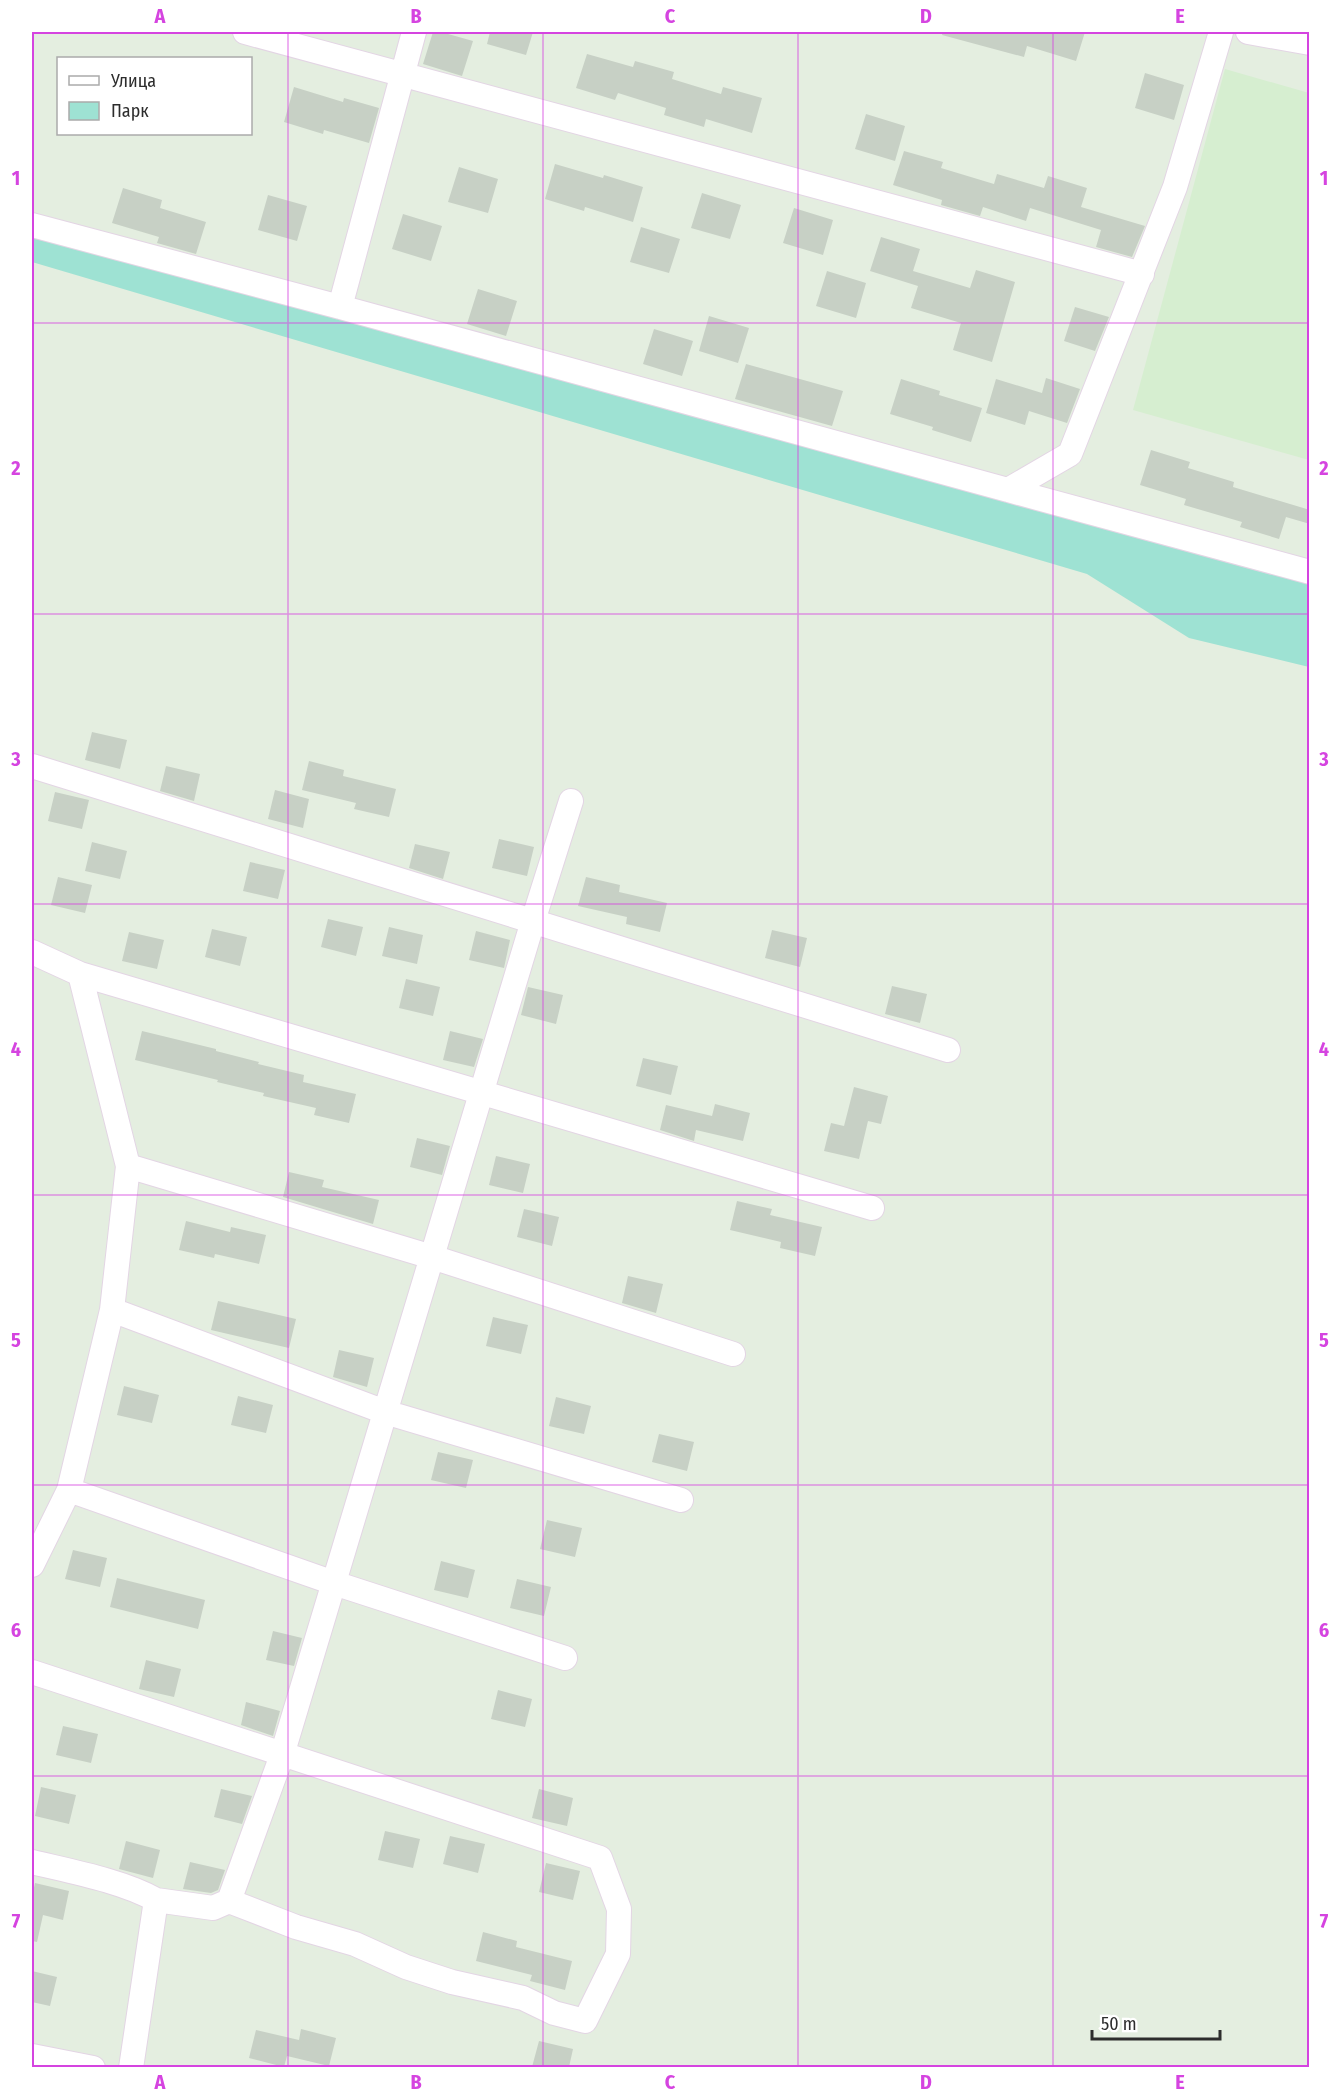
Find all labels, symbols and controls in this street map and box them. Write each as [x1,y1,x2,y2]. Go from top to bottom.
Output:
text: A [154,4,167,28]
text: B [410,4,422,28]
text: C [665,4,676,28]
text: D [920,4,932,28]
text: E [1175,4,1185,28]
legend [57,57,252,135]
text: Улица [110,70,156,92]
text: Парк [111,100,149,122]
text: 1 [12,166,20,190]
text: 1 [1320,166,1328,190]
text: 2 [10,456,21,480]
text: 2 [1318,456,1329,480]
text: 3 [10,747,21,771]
text: 3 [1318,747,1329,771]
text: 4 [11,1037,21,1061]
text: 4 [1319,1037,1329,1061]
text: 5 [11,1328,21,1352]
text: 5 [1319,1328,1329,1352]
text: 6 [11,1618,21,1642]
text: 6 [1319,1618,1329,1642]
text: 7 [12,1909,21,1933]
text: 7 [1320,1909,1329,1933]
scale bar [1092,2003,1220,2041]
text: 50 m [1101,2013,1137,2035]
text: A [154,2070,167,2094]
text: B [410,2070,422,2094]
text: C [665,2070,676,2094]
text: D [920,2070,932,2094]
text: E [1175,2070,1185,2094]

